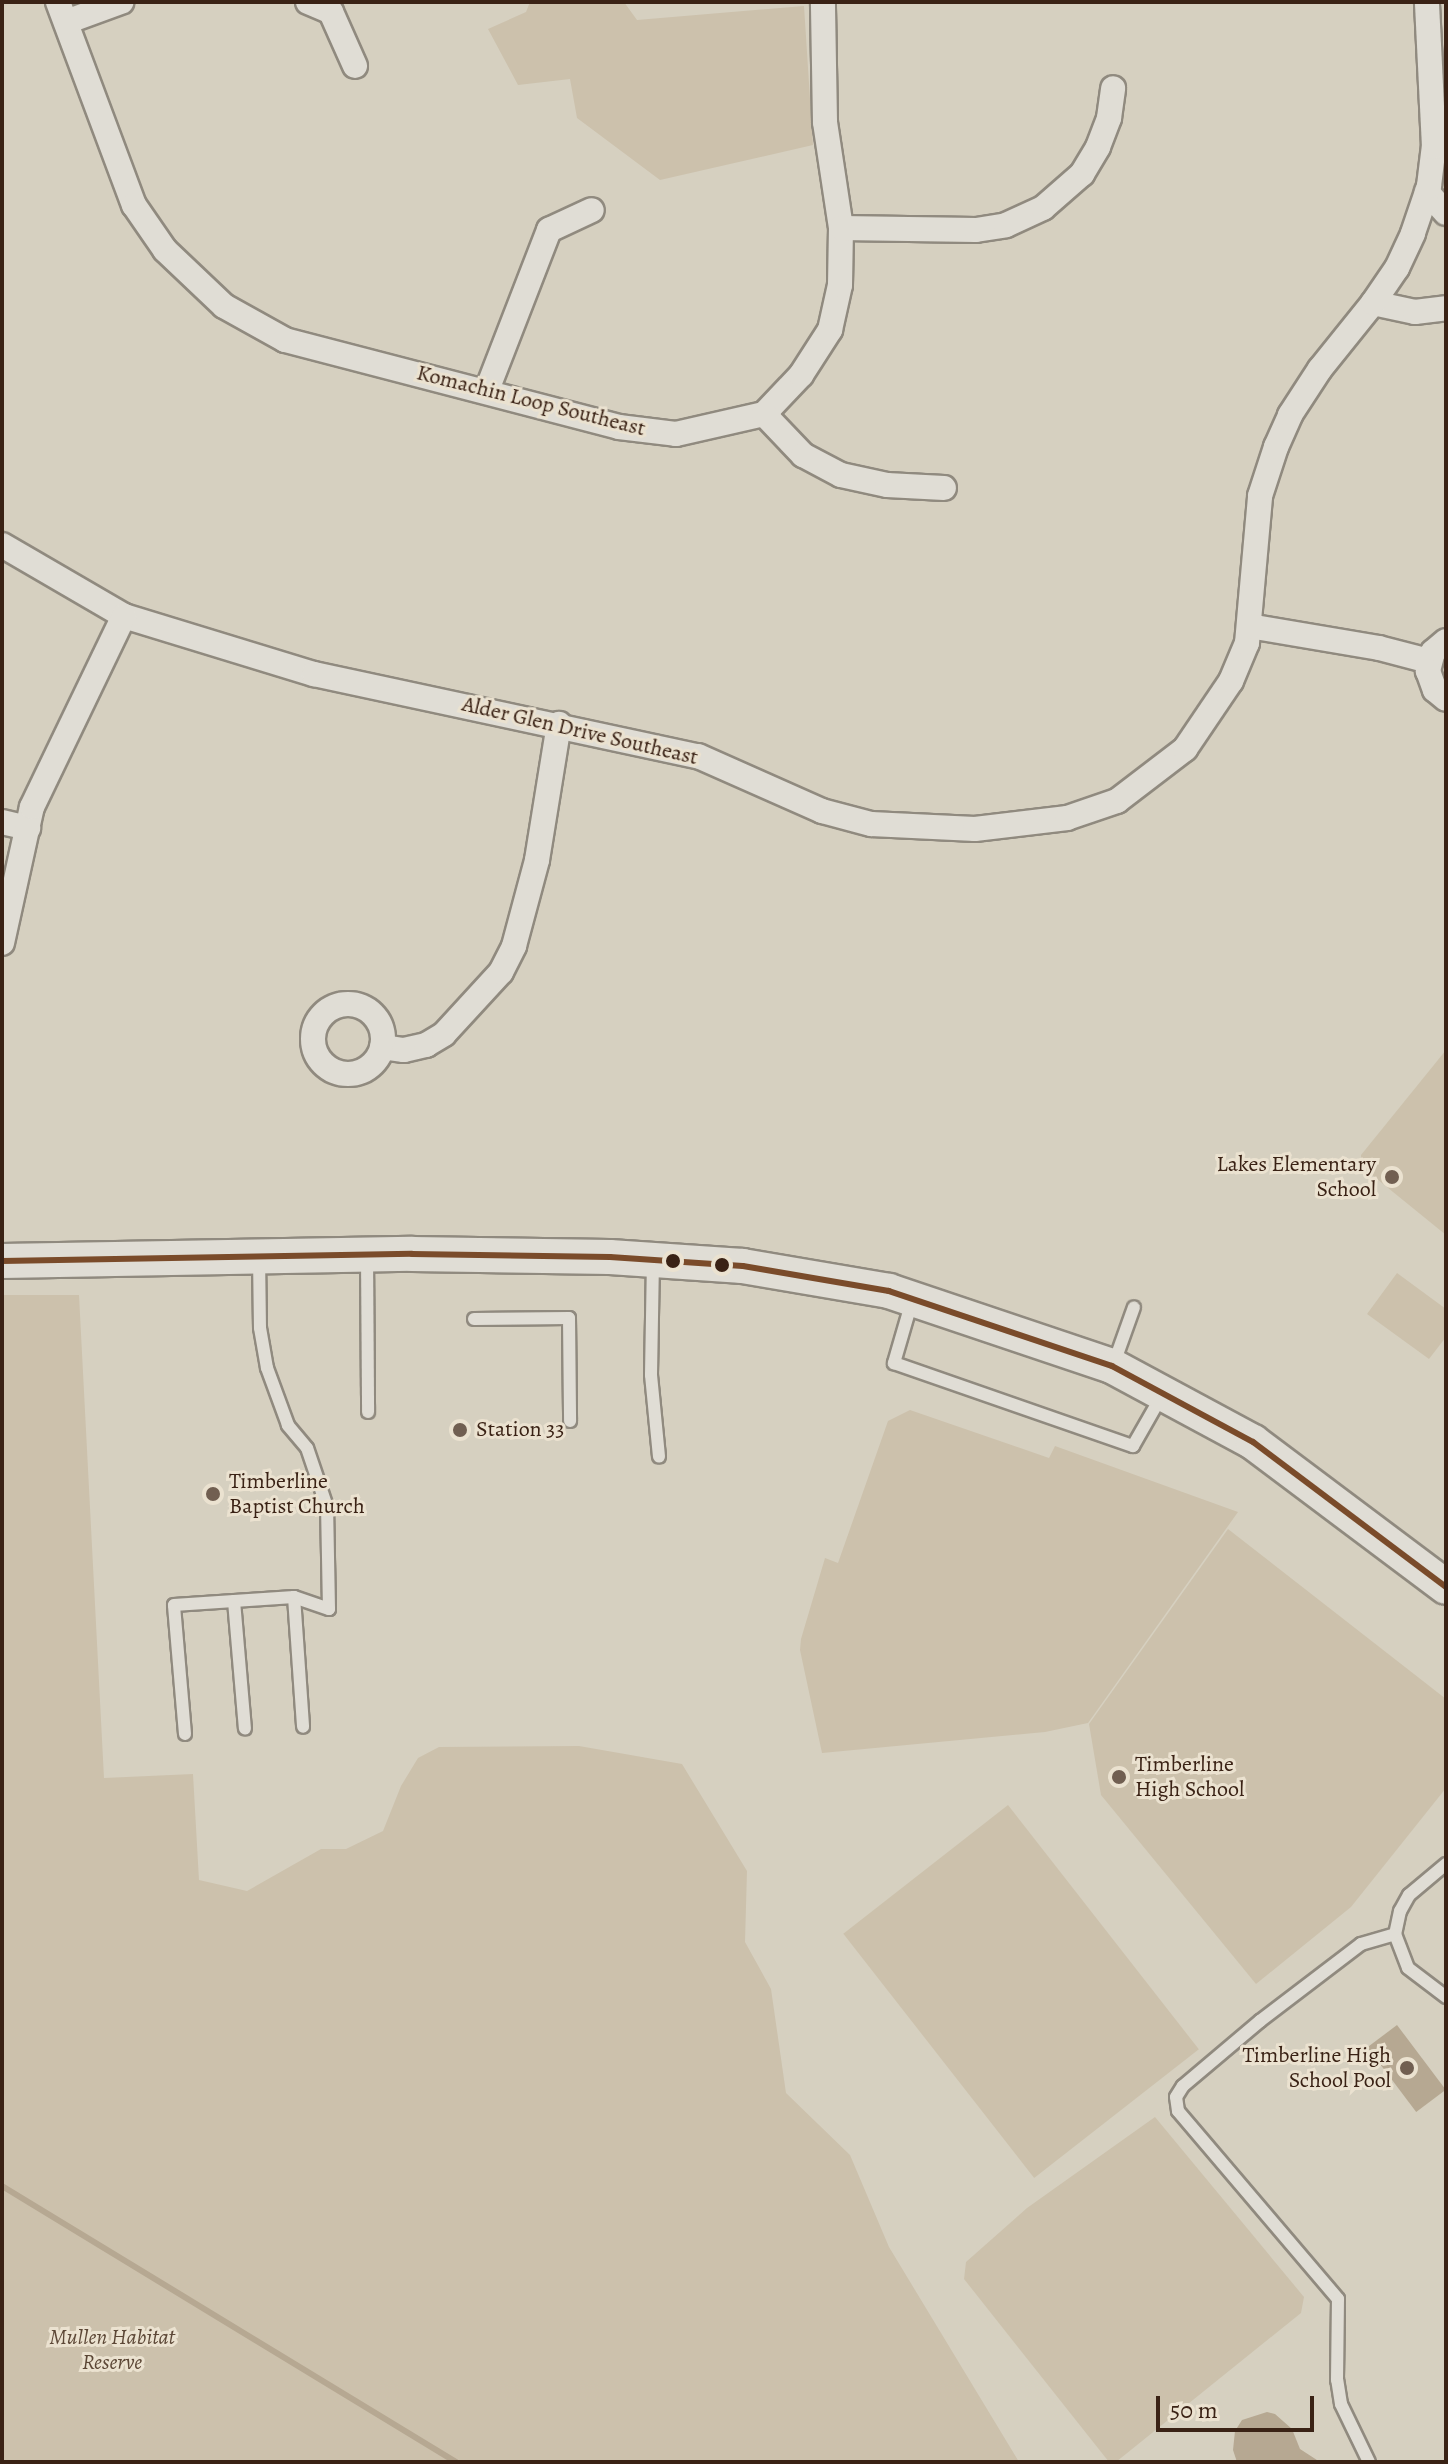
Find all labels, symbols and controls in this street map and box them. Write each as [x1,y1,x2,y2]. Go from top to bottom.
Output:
street label: Komachin Loop Southeast [414,360,648,442]
street label: Alder Glen Drive Southeast [459,691,701,771]
place label: Lakes Elementary School [1217,1151,1376,1202]
marker: Lakes Elementary School [1383,1168,1401,1186]
unlabelled marker [665,1253,681,1269]
unlabelled marker [714,1257,730,1273]
place label: Station 33 [476,1417,564,1443]
marker: Station 33 [451,1421,469,1439]
place label: Timberline Baptist Church [229,1468,365,1520]
marker: Timberline Baptist Church [204,1485,222,1503]
place label: Timberline High School [1135,1751,1244,1802]
marker: Timberline High School [1110,1768,1128,1786]
place label: Timberline High School Pool [1243,2042,1391,2094]
marker: Timberline High School Pool [1398,2059,1416,2077]
park label: Mullen Habitat Reserve [49,2324,175,2376]
scale bar [1160,2380,1318,2430]
text: 50 m [1170,2394,1218,2426]

